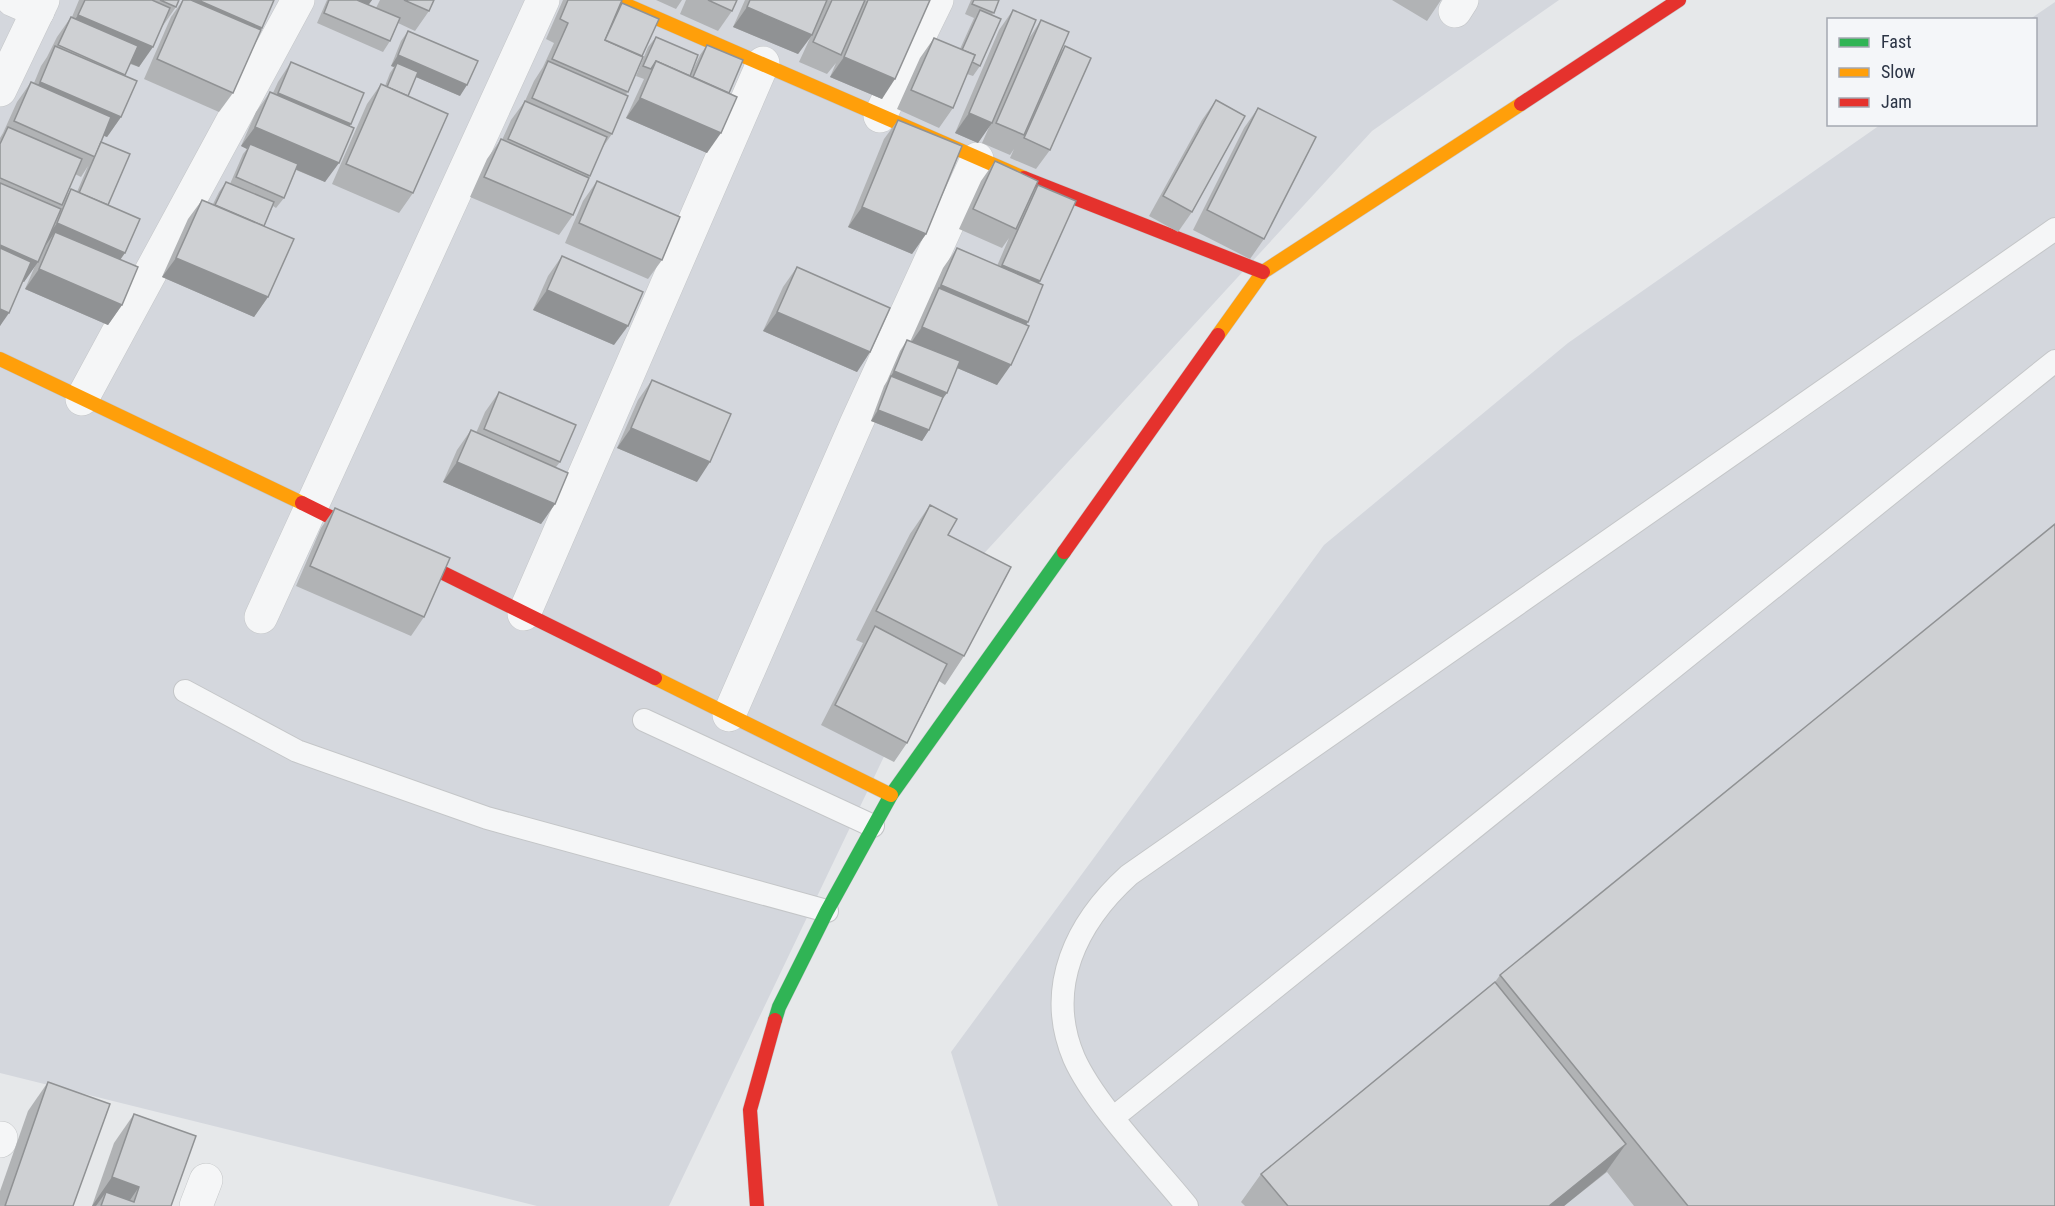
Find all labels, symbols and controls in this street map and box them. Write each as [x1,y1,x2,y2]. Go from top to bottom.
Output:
legend [1827,18,2037,126]
text: Fast [1881,31,1912,52]
text: Slow [1881,61,1916,82]
text: Jam [1881,91,1912,112]

